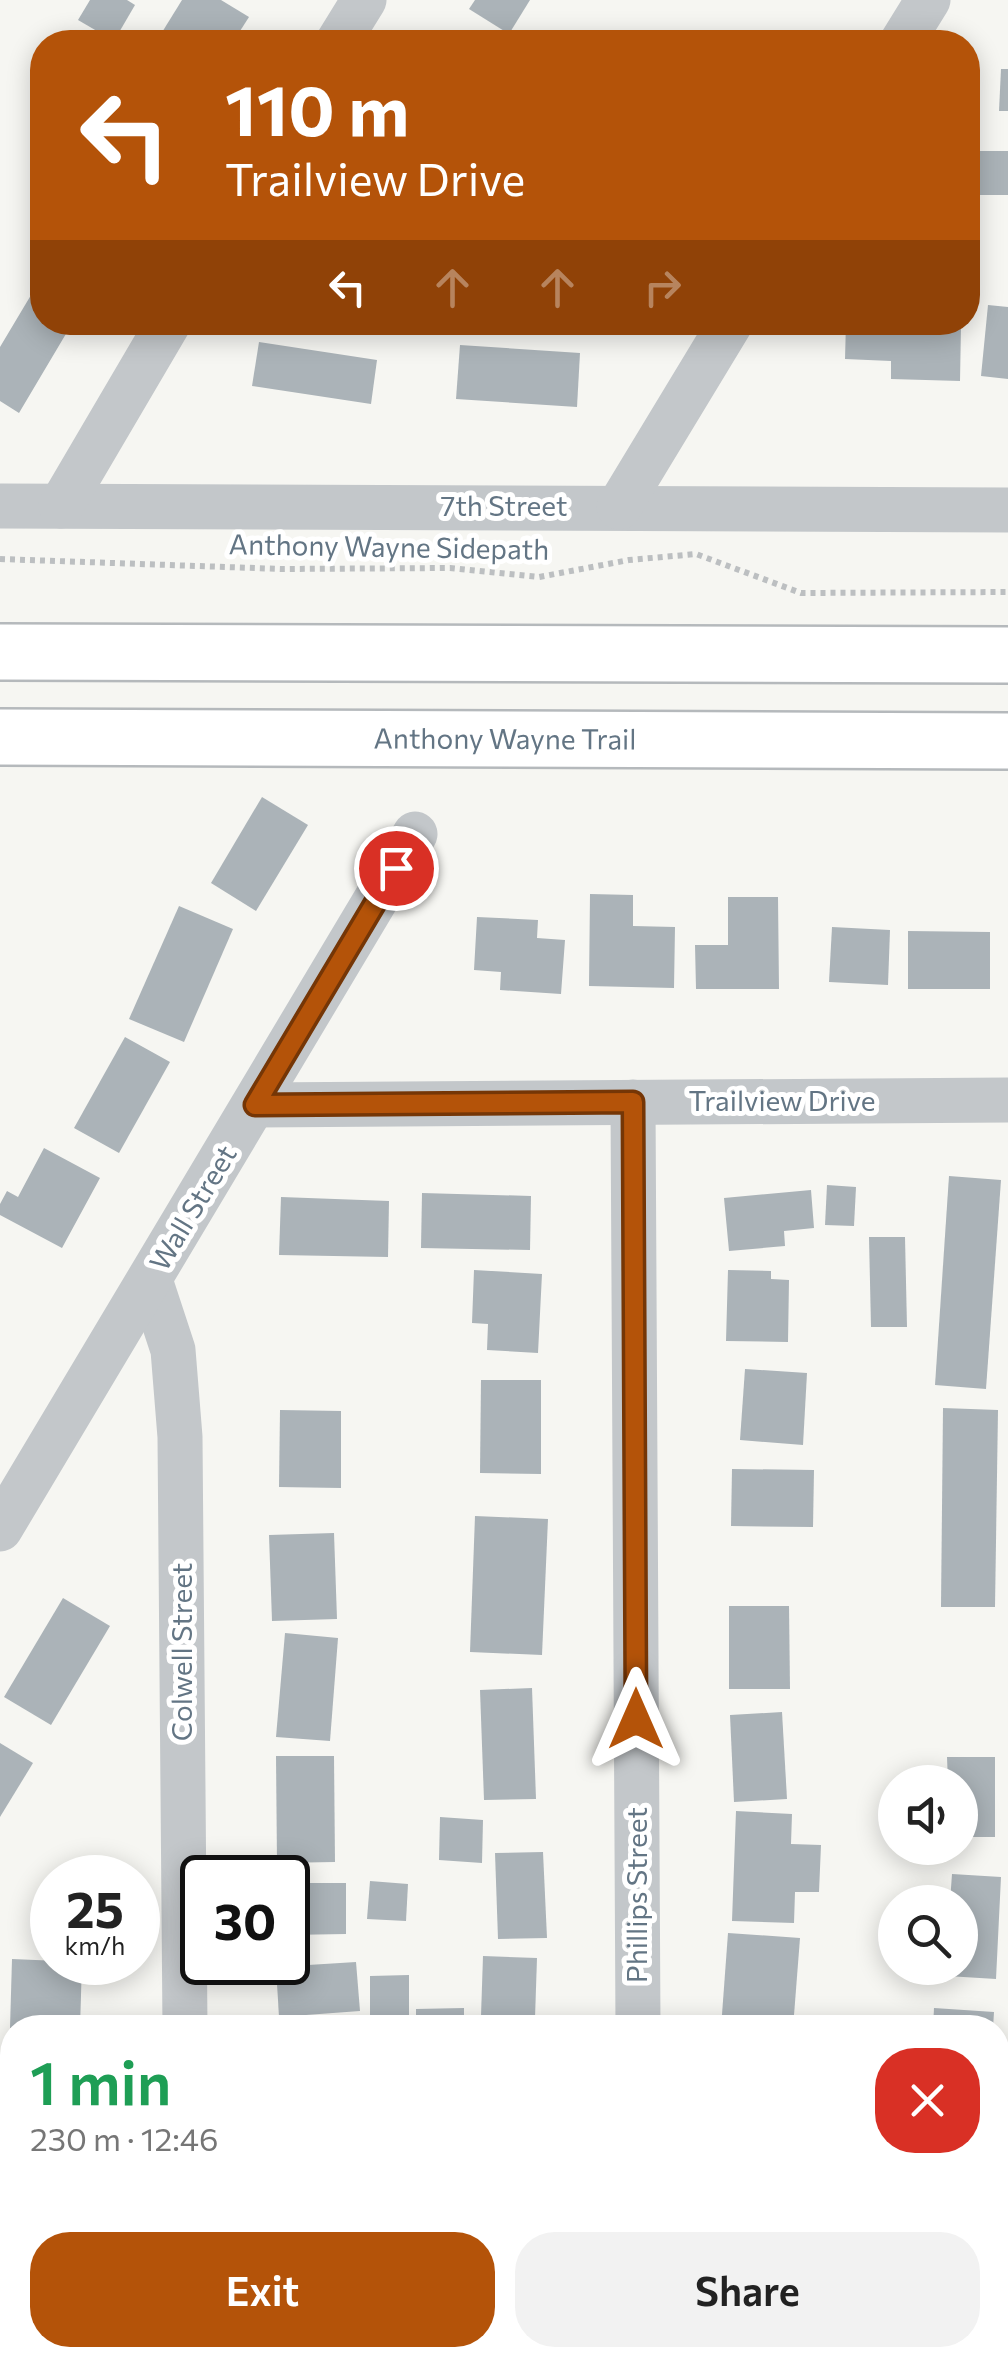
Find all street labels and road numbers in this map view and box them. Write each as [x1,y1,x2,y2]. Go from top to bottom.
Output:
street label: 7th Street [441,488,567,522]
street label: Anthony Wayne Sidepath [228,526,550,566]
street label: Anthony Wayne Trail [373,720,637,756]
street label: Trailview Drive [689,1083,875,1117]
street label: Wall Street [141,1139,243,1276]
street label: Colwell Street [164,1563,198,1741]
street label: Phillips Street [619,1807,653,1983]

